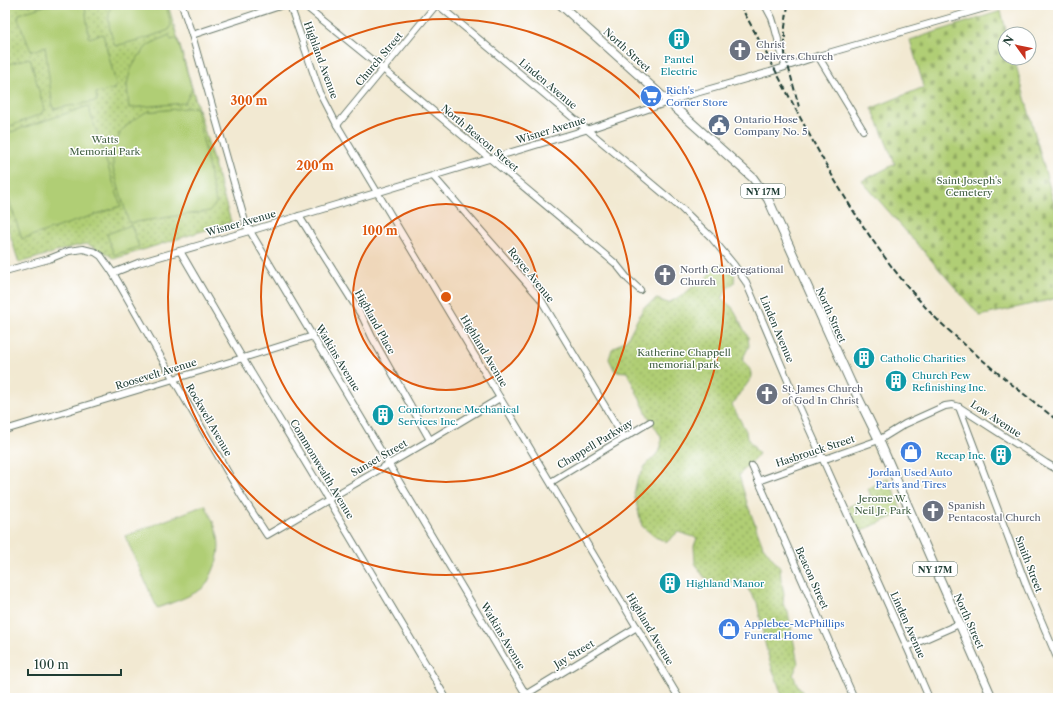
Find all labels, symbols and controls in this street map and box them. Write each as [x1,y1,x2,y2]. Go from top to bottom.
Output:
street label: Highland Avenue [301,19,341,101]
street label: North Street [601,25,654,75]
building icon: Pantel Electric [666,26,692,52]
north arrow [997,26,1037,66]
street label: Church Street [353,29,406,89]
text: N [1000,32,1017,48]
church icon: Christ Delivers Church [727,37,753,63]
place label: Christ Delivers Church [756,38,834,63]
place label: Pantel Electric [661,53,697,78]
street label: Linden Avenue [516,56,580,112]
supermarket icon: Rich's Corner Store [638,83,664,109]
place label: Rich's Corner Store [666,84,728,109]
text: 300 m [230,93,268,108]
street label: North Beacon Street [439,102,522,175]
public building icon: Ontario Hose Company No. 5 [706,112,732,138]
street label: Wisner Avenue [514,113,588,147]
place label: Ontario Hose Company No. 5 [734,113,807,138]
park label: Watts Memorial Park [70,133,142,158]
text: 200 m [296,158,334,173]
park label: Saint Joseph's Cemetery [937,174,1001,199]
road number: NY 17M [741,184,785,198]
street label: Wisner Avenue [204,207,278,239]
text: 100 m [362,223,398,238]
street label: Royce Avenue [505,245,557,305]
church icon: North Congregational Church [652,262,678,288]
place label: North Congregational Church [680,263,784,288]
street label: North Street [813,285,849,345]
street label: Highland Place [352,287,398,357]
centre of rings [439,290,453,304]
street label: Linden Avenue [757,293,797,365]
street label: Highland Avenue [457,313,511,390]
street label: Watkins Avenue [312,321,363,394]
building icon: Catholic Charities [851,345,877,371]
park label: Katherine Chappell memorial park [637,346,731,371]
place label: Catholic Charities [880,352,966,365]
street label: Roosevelt Avenue [114,355,199,393]
building icon: Church Pew Refinishing Inc. [883,368,909,394]
place label: Church Pew Refinishing Inc. [912,369,987,394]
street label: Rockwell Avenue [183,381,235,459]
church icon: St. James Church of God In Christ [754,381,780,407]
place label: St. James Church of God In Christ [782,382,864,407]
street label: Low Avenue [968,398,1024,441]
building icon: Comfortzone Mechanical Services Inc. [370,402,396,428]
place label: Comfortzone Mechanical Services Inc. [398,403,519,428]
street label: Chappell Parkway [555,416,636,472]
street label: Commonwealth Avenue [287,417,357,522]
street label: Hasbrouck Street [774,432,857,470]
street label: Sunset Street [349,436,410,479]
shop icon: Jordan Used Auto Parts and Tires [898,439,924,465]
building icon: Recap Inc. [988,442,1014,468]
place label: Recap Inc. [936,449,986,462]
place label: Jordan Used Auto Parts and Tires [868,466,952,491]
park label: Jerome W. Neil Jr. Park [855,492,913,517]
church icon: Spanish Pentacostal Church [920,498,946,524]
place label: Spanish Pentacostal Church [948,499,1042,524]
street label: Smith Street [1012,534,1046,594]
street label: Beacon Street [793,545,832,611]
road number: NY 17M [913,562,957,576]
building icon: Highland Manor [657,570,683,596]
place label: Highland Manor [686,577,765,590]
street label: Linden Avenue [887,590,929,661]
street label: Highland Avenue [623,591,677,668]
street label: North Street [951,591,987,651]
street label: Watkins Avenue [477,599,528,672]
shop icon: Applebee-McPhillips Funeral Home [716,616,742,642]
place label: Applebee-McPhillips Funeral Home [743,617,845,642]
street label: Jay Street [550,637,597,672]
scale bar [28,651,121,677]
text: 100 m [34,657,69,672]

